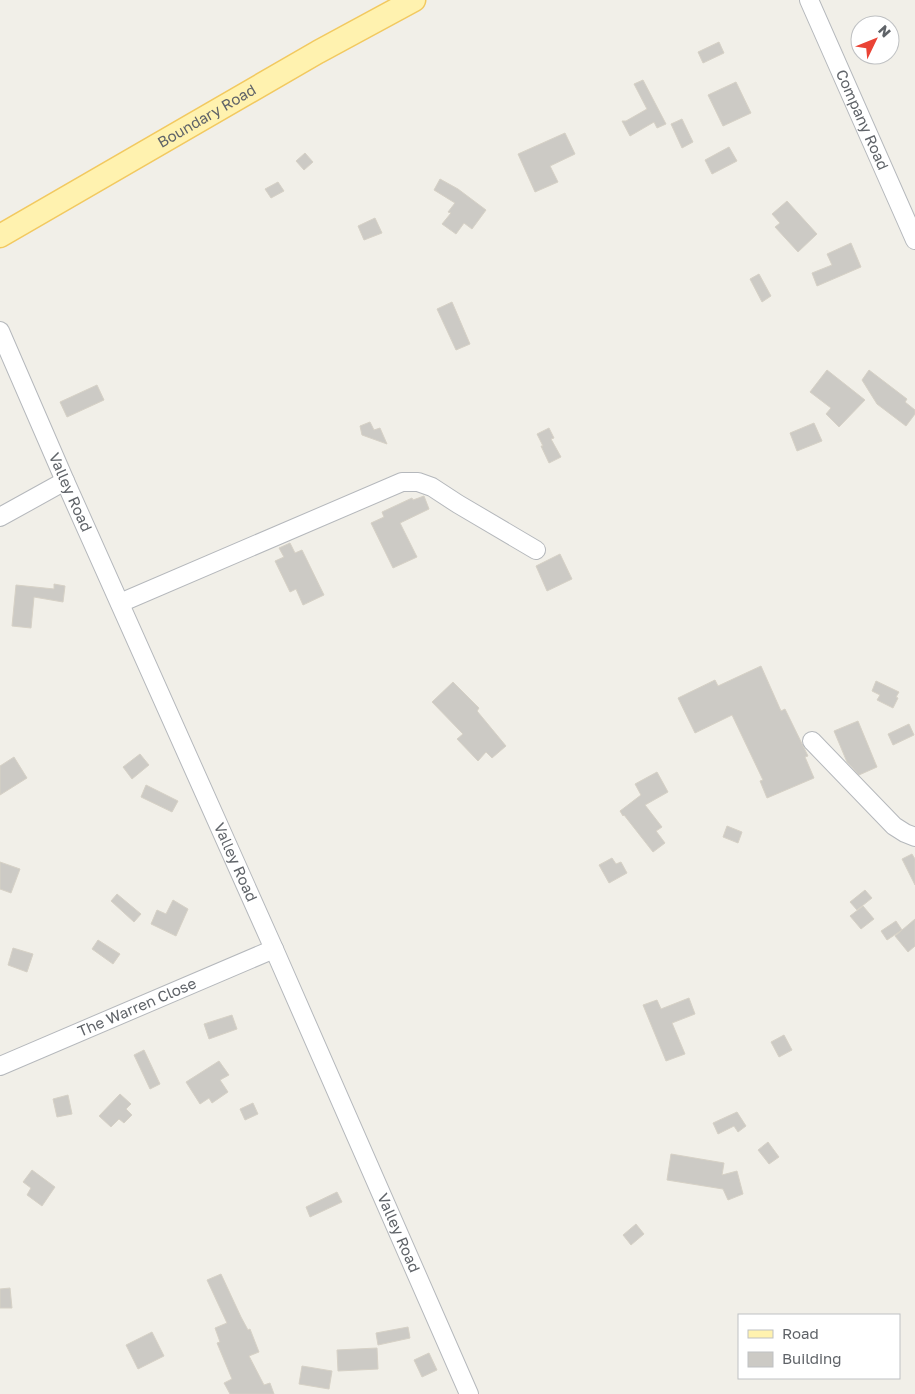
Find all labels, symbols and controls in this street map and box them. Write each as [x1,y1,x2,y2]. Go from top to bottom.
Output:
north arrow [850,15,900,65]
text: N [875,21,895,40]
street label: Company Road [833,66,893,173]
street label: Boundary Road [154,80,259,151]
street label: Valley Road [46,450,96,534]
street label: Valley Road [211,820,262,904]
street label: The Warren Close [75,973,199,1040]
street label: Valley Road [374,1190,425,1275]
legend [738,1314,900,1379]
text: Road [782,1324,819,1342]
text: Building [782,1349,842,1367]

